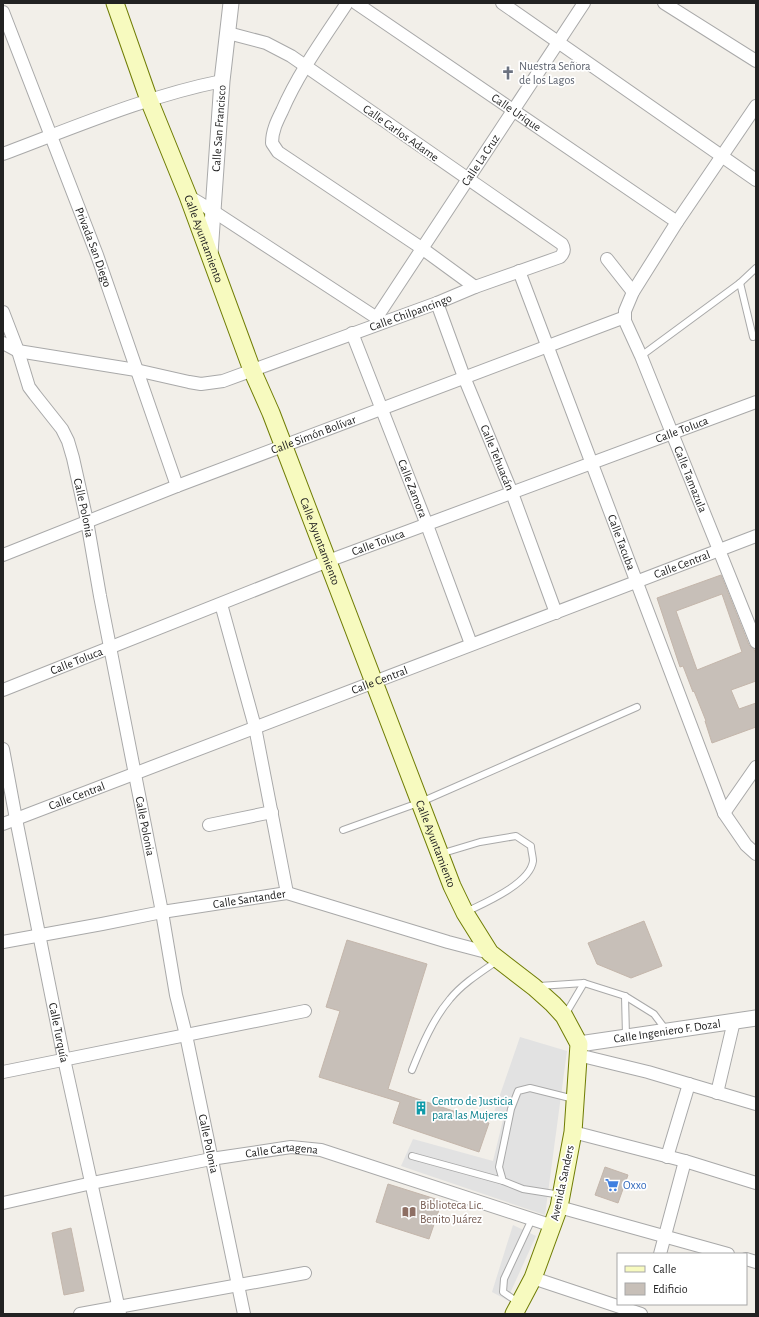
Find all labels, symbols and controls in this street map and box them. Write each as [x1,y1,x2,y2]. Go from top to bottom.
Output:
place label: Nuestra Señora de los Lagos [519,60,591,86]
church icon: Nuestra Señora de los Lagos [500,65,516,81]
street label: Calle San Francisco [210,84,228,172]
street label: Calle Urique [489,91,543,133]
street label: Calle Carlos Adame [361,102,441,164]
street label: Calle La Cruz [459,132,502,188]
street label: Calle Ayuntamiento [182,193,225,284]
street label: Privada San Diego [73,206,114,289]
street label: Calle Chilpancingo [368,291,454,333]
street label: Calle Simón Bolívar [269,413,358,456]
street label: Calle Toluca [654,414,710,445]
street label: Calle Tehuacán [478,423,516,492]
street label: Calle Tamazula [672,444,709,515]
street label: Calle Zamora [396,458,430,520]
street label: Calle Polonia [72,477,96,539]
street label: Calle Ayuntamiento [298,496,342,587]
street label: Calle Tacuba [606,513,638,572]
street label: Calle Toluca [350,527,406,558]
street label: Calle Central [652,548,712,580]
street label: Calle Toluca [48,645,105,677]
street label: Calle Central [350,664,409,696]
street label: Calle Central [47,780,107,812]
street label: Calle Polonia [133,795,157,857]
street label: Calle Ayuntamiento [414,798,458,889]
street label: Calle Santander [212,887,287,910]
street label: Calle Turquía [47,1002,71,1064]
street label: Calle Ingeniero F. Dozal [613,1017,721,1045]
place label: Centro de Justicia para las Mujeres [432,1095,513,1122]
building icon: Centro de Justicia para las Mujeres [413,1100,429,1116]
street label: Calle Polonia [197,1113,221,1175]
street label: Calle Cartagena [244,1141,319,1160]
street label: Avenida Sanders [548,1144,576,1222]
supermarket icon: Oxxo [604,1177,620,1193]
place label: Oxxo [623,1179,647,1191]
place label: Biblioteca Lic. Benito Juárez [420,1199,483,1225]
library icon: Biblioteca Lic. Benito Juárez [401,1204,417,1220]
legend [617,1253,747,1305]
text: Calle [653,1263,676,1275]
text: Edificio [653,1283,688,1295]

